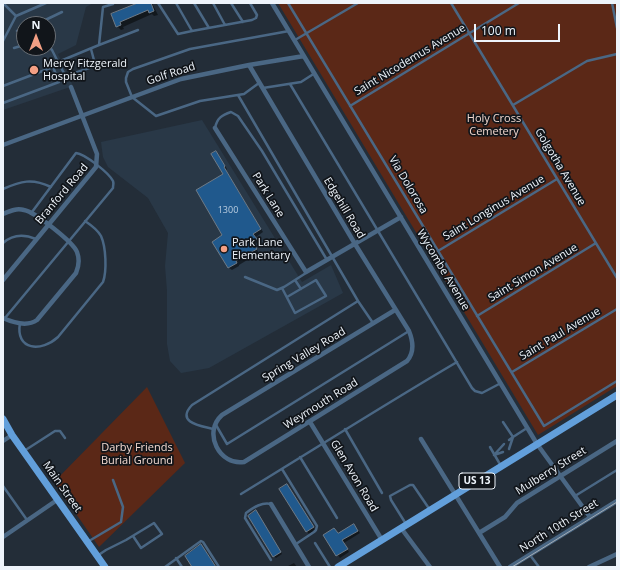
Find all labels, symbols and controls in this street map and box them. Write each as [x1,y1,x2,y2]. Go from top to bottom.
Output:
north arrow [16,16,56,56]
scale bar [476,16,562,42]
text: N [32,17,40,32]
street label: Saint Nicodemus Avenue [352,21,468,99]
text: 100 m [481,22,516,39]
place label: Mercy Fitzgerald Hospital [43,57,127,83]
street label: Golf Road [145,60,197,88]
marker: Mercy Fitzgerald Hospital [28,64,40,76]
park label: Holy Cross Cemetery [467,112,521,138]
street label: Golgotha Avenue [532,126,588,208]
street label: Via Dolorosa [386,154,430,216]
street label: Branford Road [33,161,91,227]
street label: Park Lane [249,170,287,220]
street label: Saint Longinus Avenue [441,172,547,244]
street label: Edgehill Road [321,175,367,241]
house number: 1300 [218,205,238,215]
street label: Wycombe Avenue [414,227,472,313]
place label: Park Lane Elementary [232,236,290,262]
street label: Saint Simon Avenue [486,241,580,305]
marker: Park Lane Elementary [219,244,229,254]
street label: Saint Paul Avenue [517,305,603,363]
street label: Spring Valley Road [260,325,348,385]
street label: Weymouth Road [281,376,361,432]
street label: Glen Avon Road [327,438,381,514]
park label: Darby Friends Burial Ground [101,441,173,467]
street label: Mulberry Street [513,444,589,498]
street label: Main Street [40,459,84,515]
road number: US 13 [459,473,495,489]
street label: North 10th Street [517,497,601,555]

